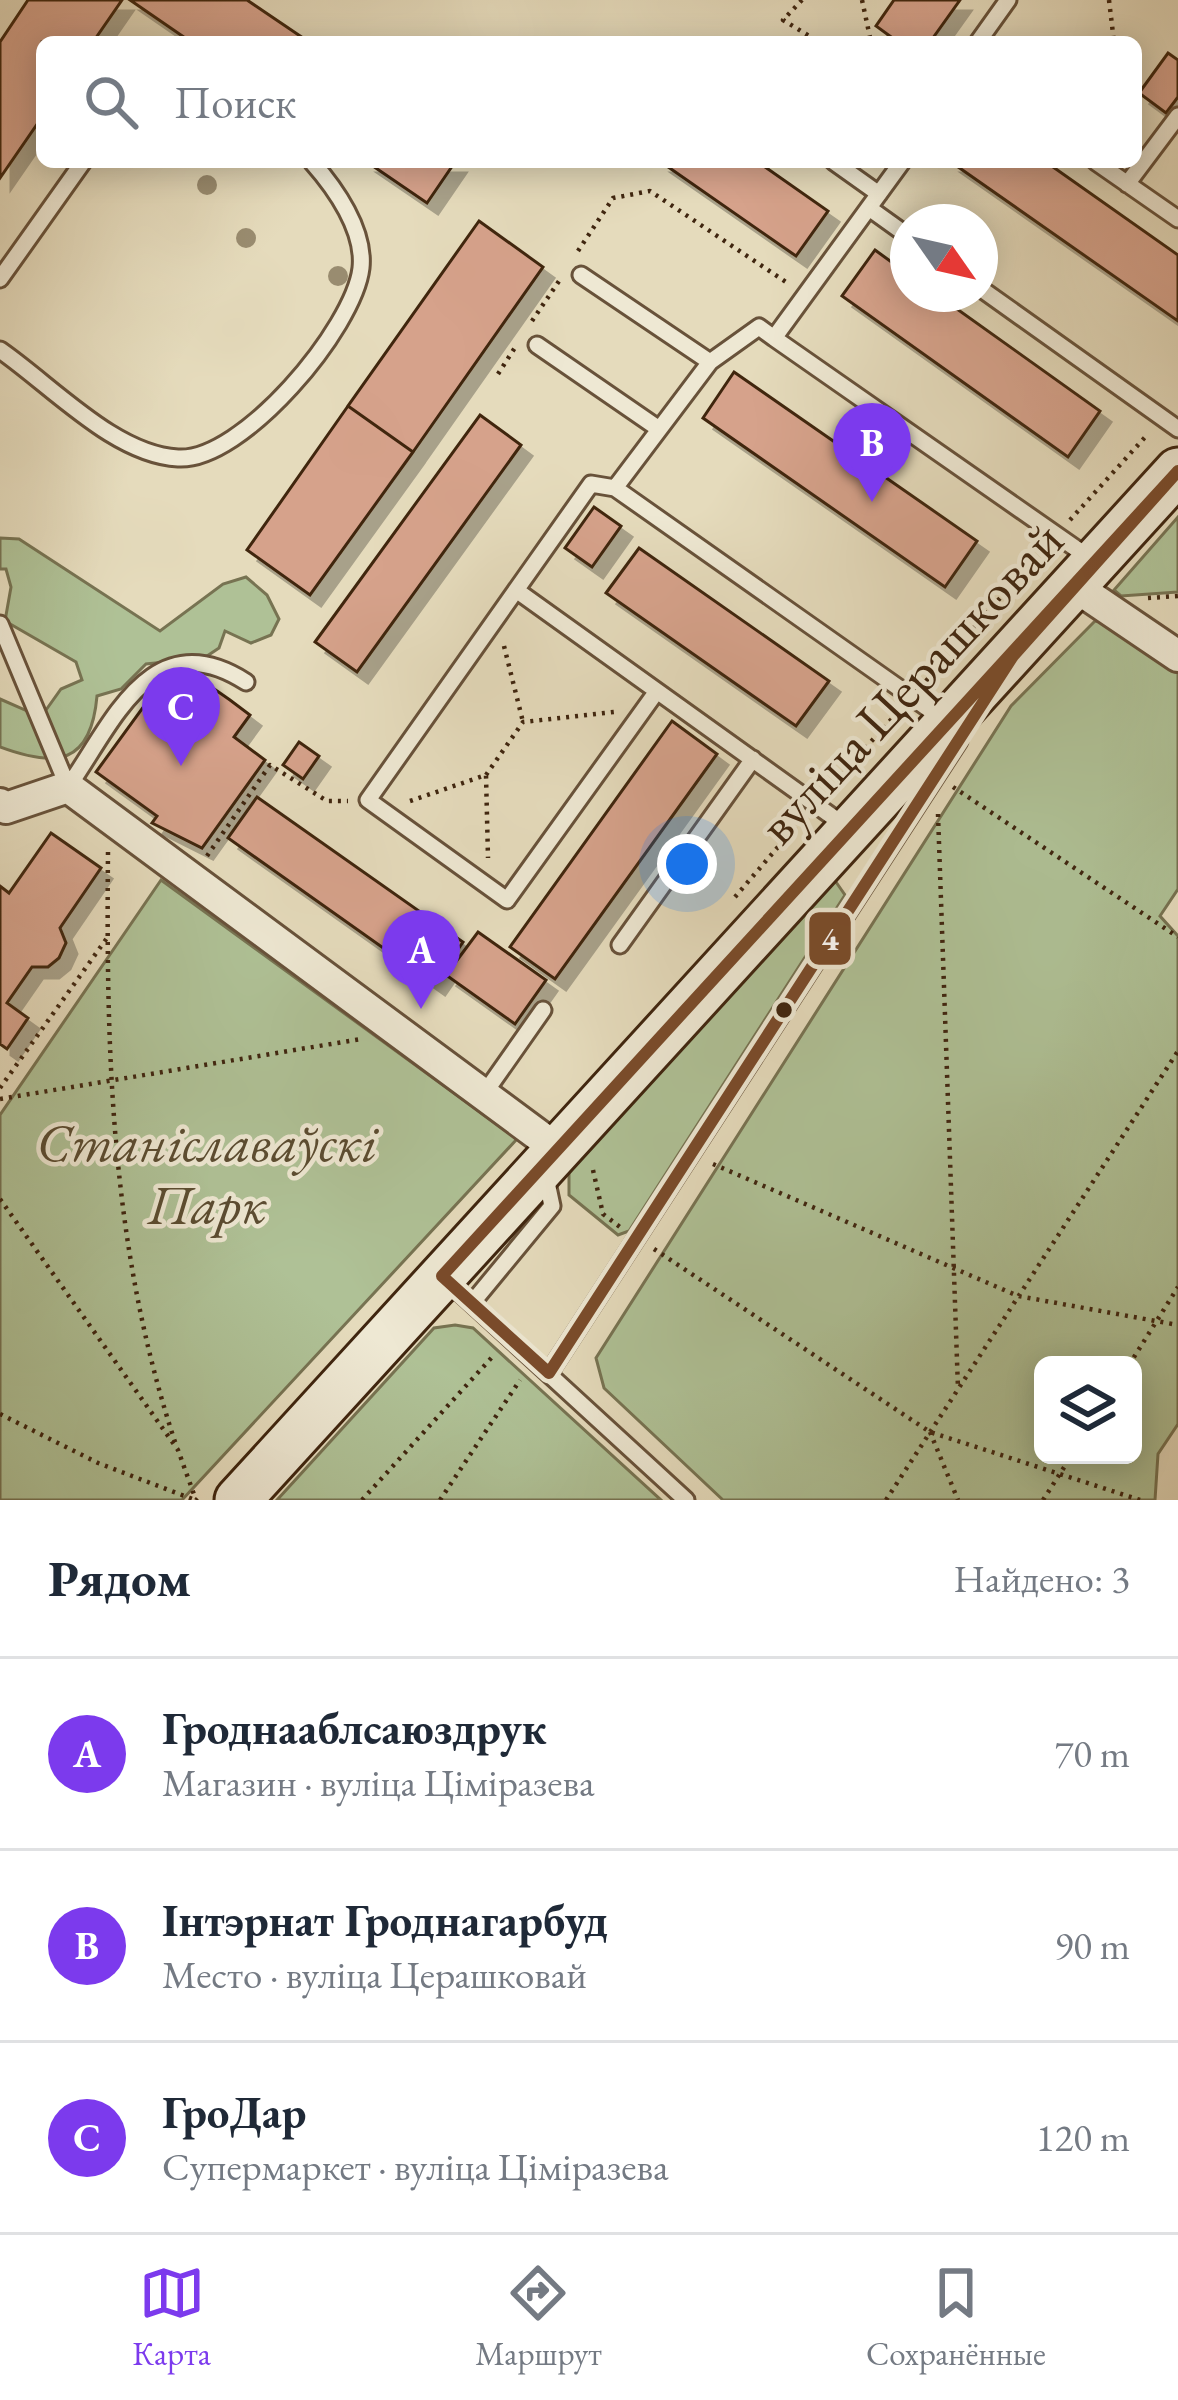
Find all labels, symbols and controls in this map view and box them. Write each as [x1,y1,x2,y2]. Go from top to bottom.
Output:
search box [36,36,1142,168]
icon: search [78,69,144,135]
text: Поиск [174,73,296,131]
north arrow [890,204,998,312]
pin: B [833,403,911,502]
street label: вуліца Церашковай [742,506,1078,858]
pin: C [142,667,220,766]
your location [657,834,717,894]
pin: A [382,910,460,1009]
line badge: 4 [807,910,853,967]
text: 4 [821,917,839,960]
unlabelled marker [773,999,795,1021]
park label: Станіславаўскі Парк [37,1107,380,1239]
map controls [1034,1356,1142,1464]
button: layers [1034,1356,1142,1464]
text: Рядом [48,1545,191,1611]
text: Найдено: 3 [953,1553,1130,1604]
text: Гроднааблсаюздрук [162,1699,547,1757]
text: A [73,1728,101,1779]
text: 70 m [1054,1728,1130,1779]
text: Магазин · вуліца Ціміразева [162,1757,595,1808]
text: Інтэрнат Гроднагарбуд [162,1891,608,1949]
text: B [75,1920,99,1971]
text: 90 m [1054,1920,1130,1971]
text: Место · вуліца Церашковай [162,1949,587,2000]
text: ГроДар [162,2083,306,2141]
text: C [73,2112,101,2163]
text: 120 m [1036,2112,1130,2163]
text: Супермаркет · вуліца Ціміразева [162,2141,669,2192]
tab: Карта [132,2260,211,2375]
tab: Маршрут [475,2260,602,2375]
tab: Сохранённые [866,2260,1046,2375]

